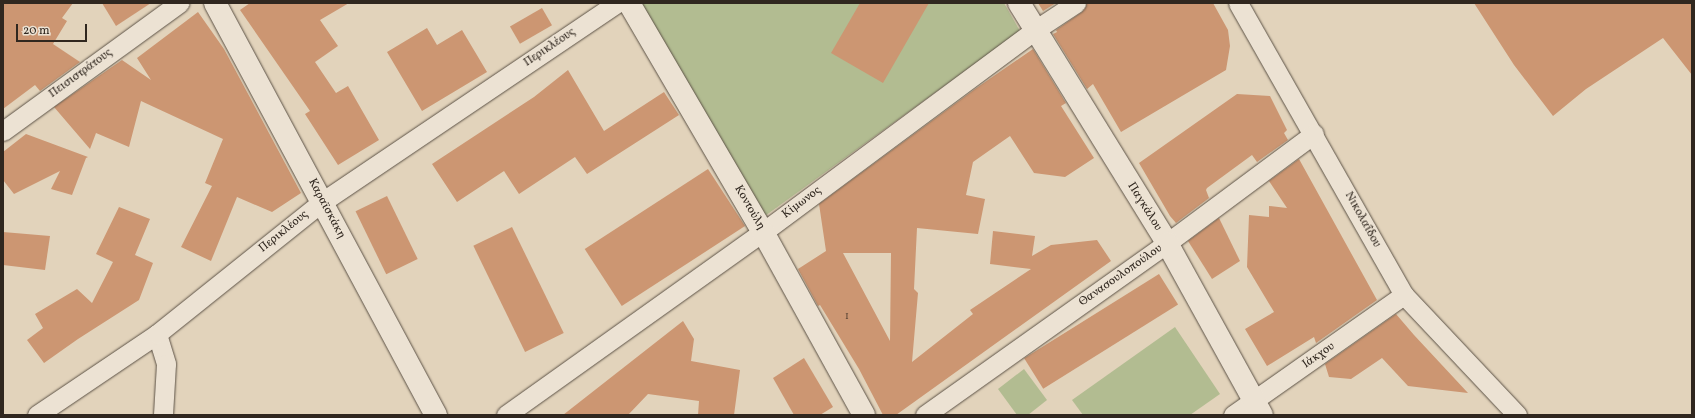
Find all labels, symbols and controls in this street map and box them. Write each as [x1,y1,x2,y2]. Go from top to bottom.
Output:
scale bar [18,16,89,42]
text: 20 m [23,23,50,39]
street label: Περικλέους [521,25,579,71]
street label: Πεισιστράτους [46,46,116,102]
street label: Καραϊσκάκη [304,176,348,242]
street label: Παγκάλου [1123,180,1165,234]
street label: Κοντούλη [730,183,768,233]
street label: Κίμωνος [780,184,824,222]
street label: Νικολαΐδου [1341,190,1383,250]
street label: Περικλέους [256,208,312,256]
street label: Θανασουλοπούλου [1077,242,1165,310]
house number: 1 [845,311,849,323]
street label: Ιάκχου [1300,340,1338,372]

